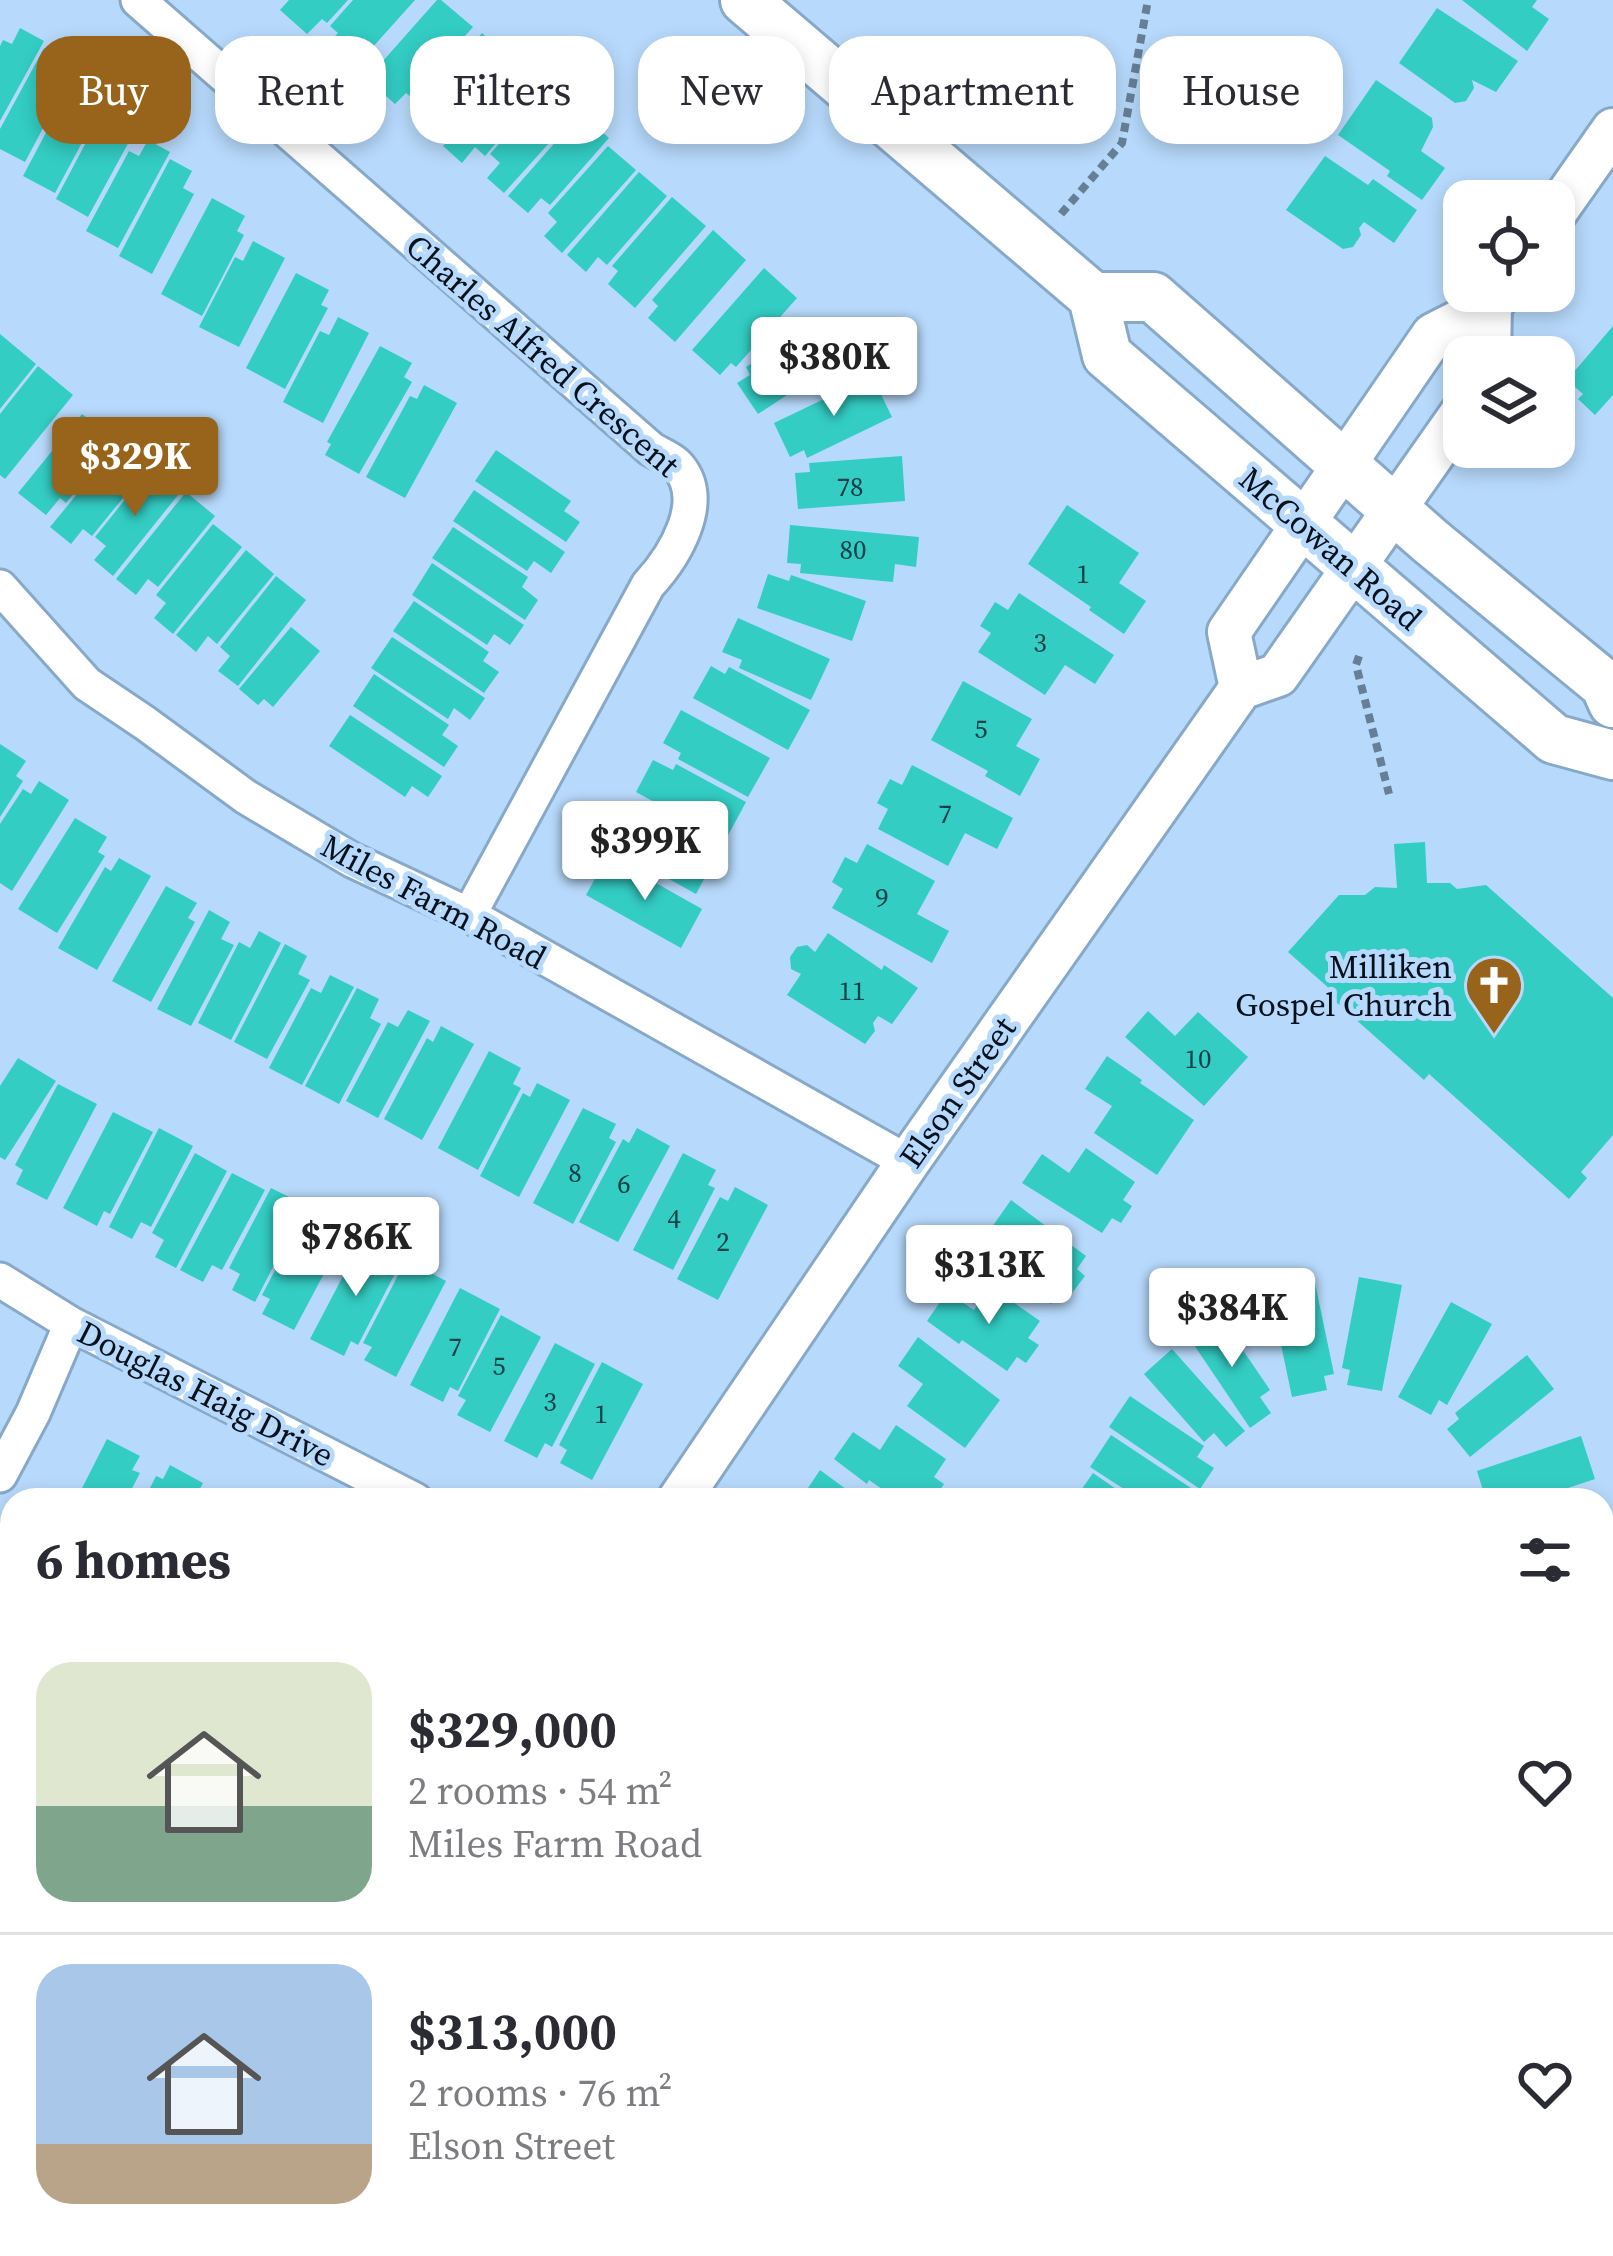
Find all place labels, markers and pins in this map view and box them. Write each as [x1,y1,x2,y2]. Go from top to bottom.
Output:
pin: $380K [750,317,918,419]
pin: $329K [51,417,219,519]
pin: $399K [561,801,729,903]
place label: Milliken Gospel Church [1235,944,1452,1027]
church icon: Milliken Gospel Church [1463,954,1525,1036]
pin: $786K [272,1197,440,1299]
pin: $313K [905,1225,1073,1327]
pin: $384K [1148,1268,1316,1370]

